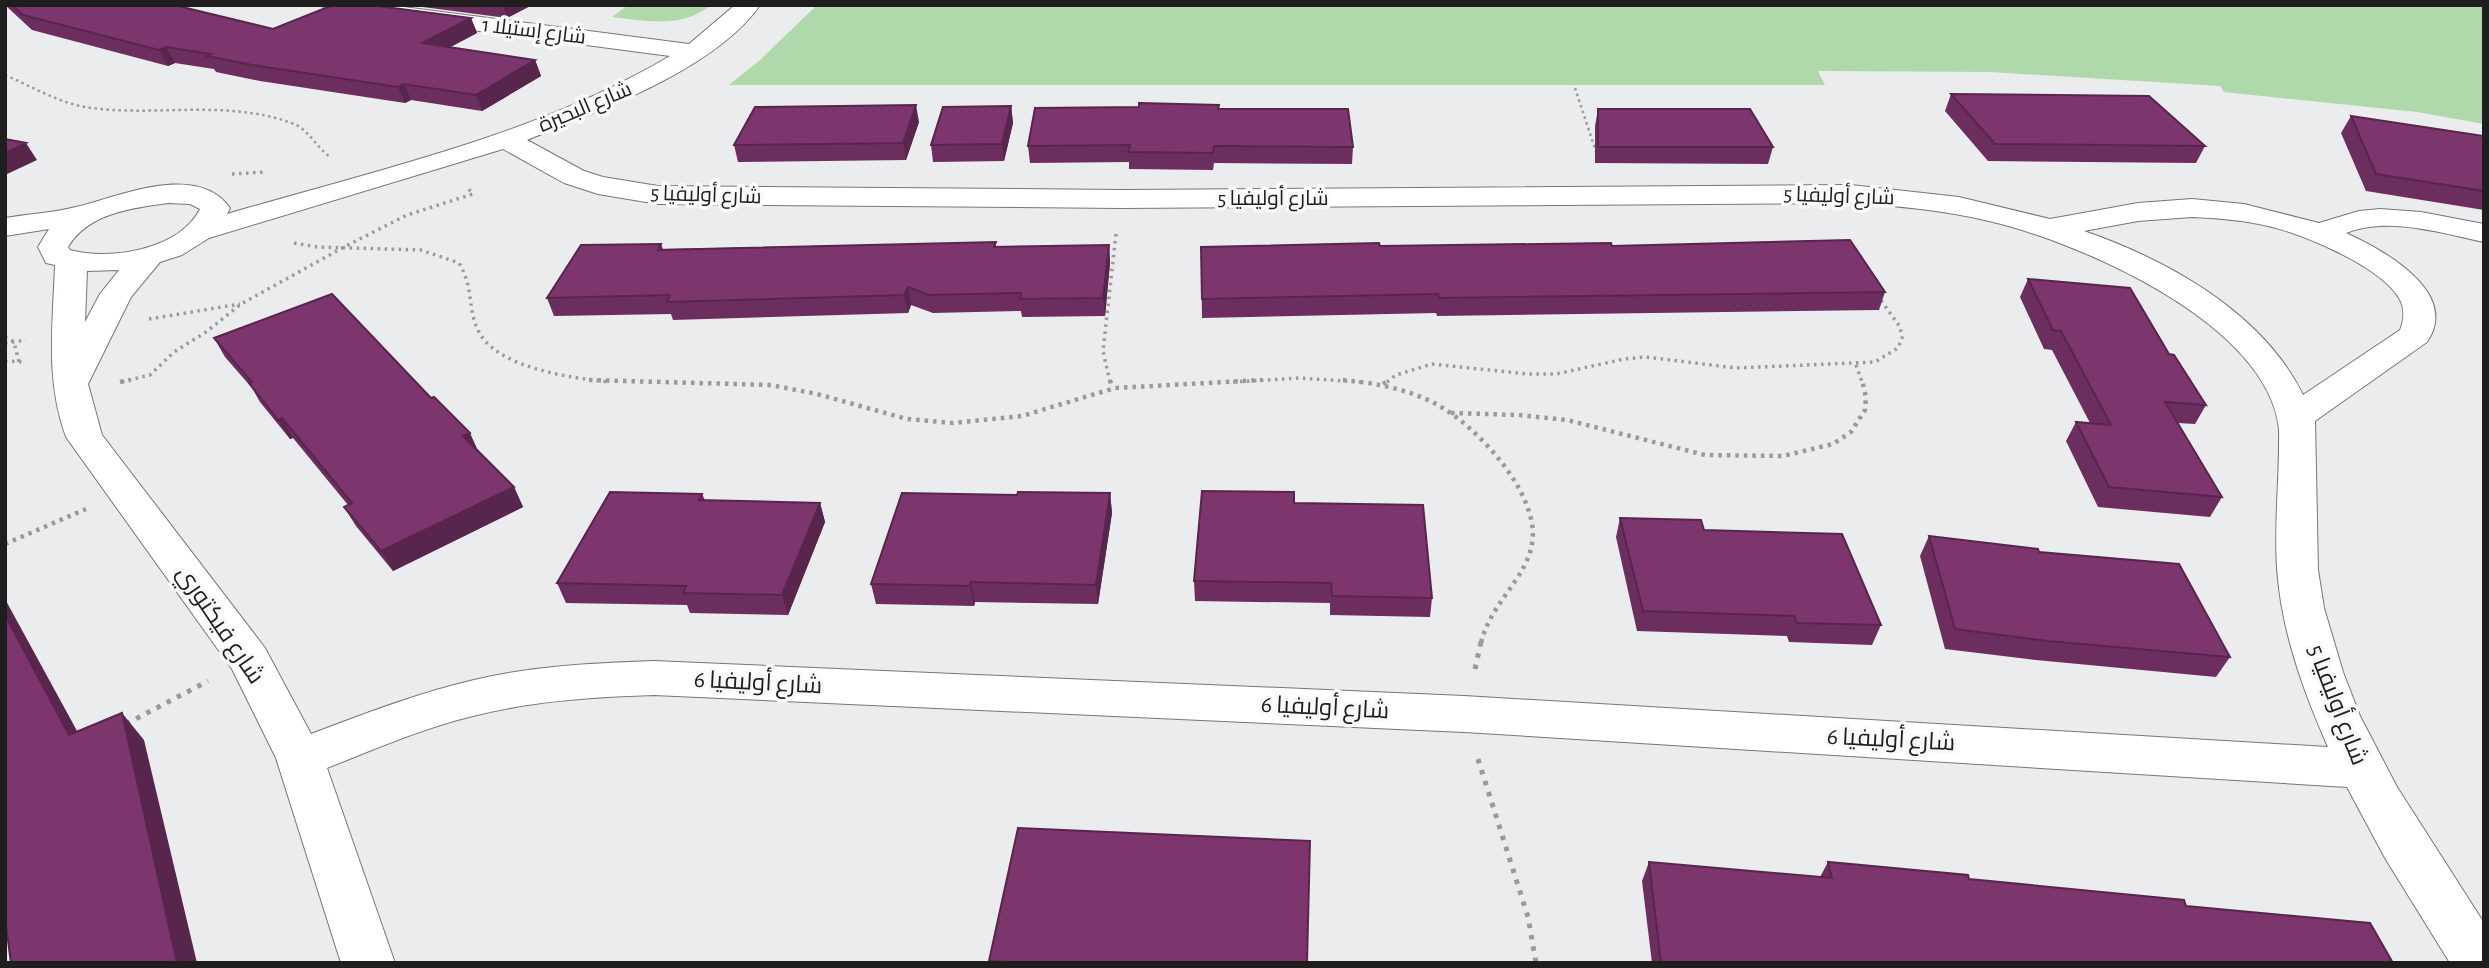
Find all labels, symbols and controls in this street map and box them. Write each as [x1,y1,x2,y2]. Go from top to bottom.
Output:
street label: شارع إستيلا 1 [481,14,587,51]
street label: شارع البحيرة [535,78,636,139]
street label: شارع أوليفيا 5 [650,180,762,210]
street label: شارع أوليفيا 5 [1783,181,1895,211]
street label: شارع أوليفيا 5 [1217,185,1329,212]
street label: شارع فيكتوري [168,561,269,691]
street label: شارع أوليفيا 5 [2300,640,2376,770]
street label: شارع أوليفيا 6 [693,663,823,701]
street label: شارع أوليفيا 6 [1260,688,1390,726]
street label: شارع أوليفيا 6 [1826,720,1956,758]

